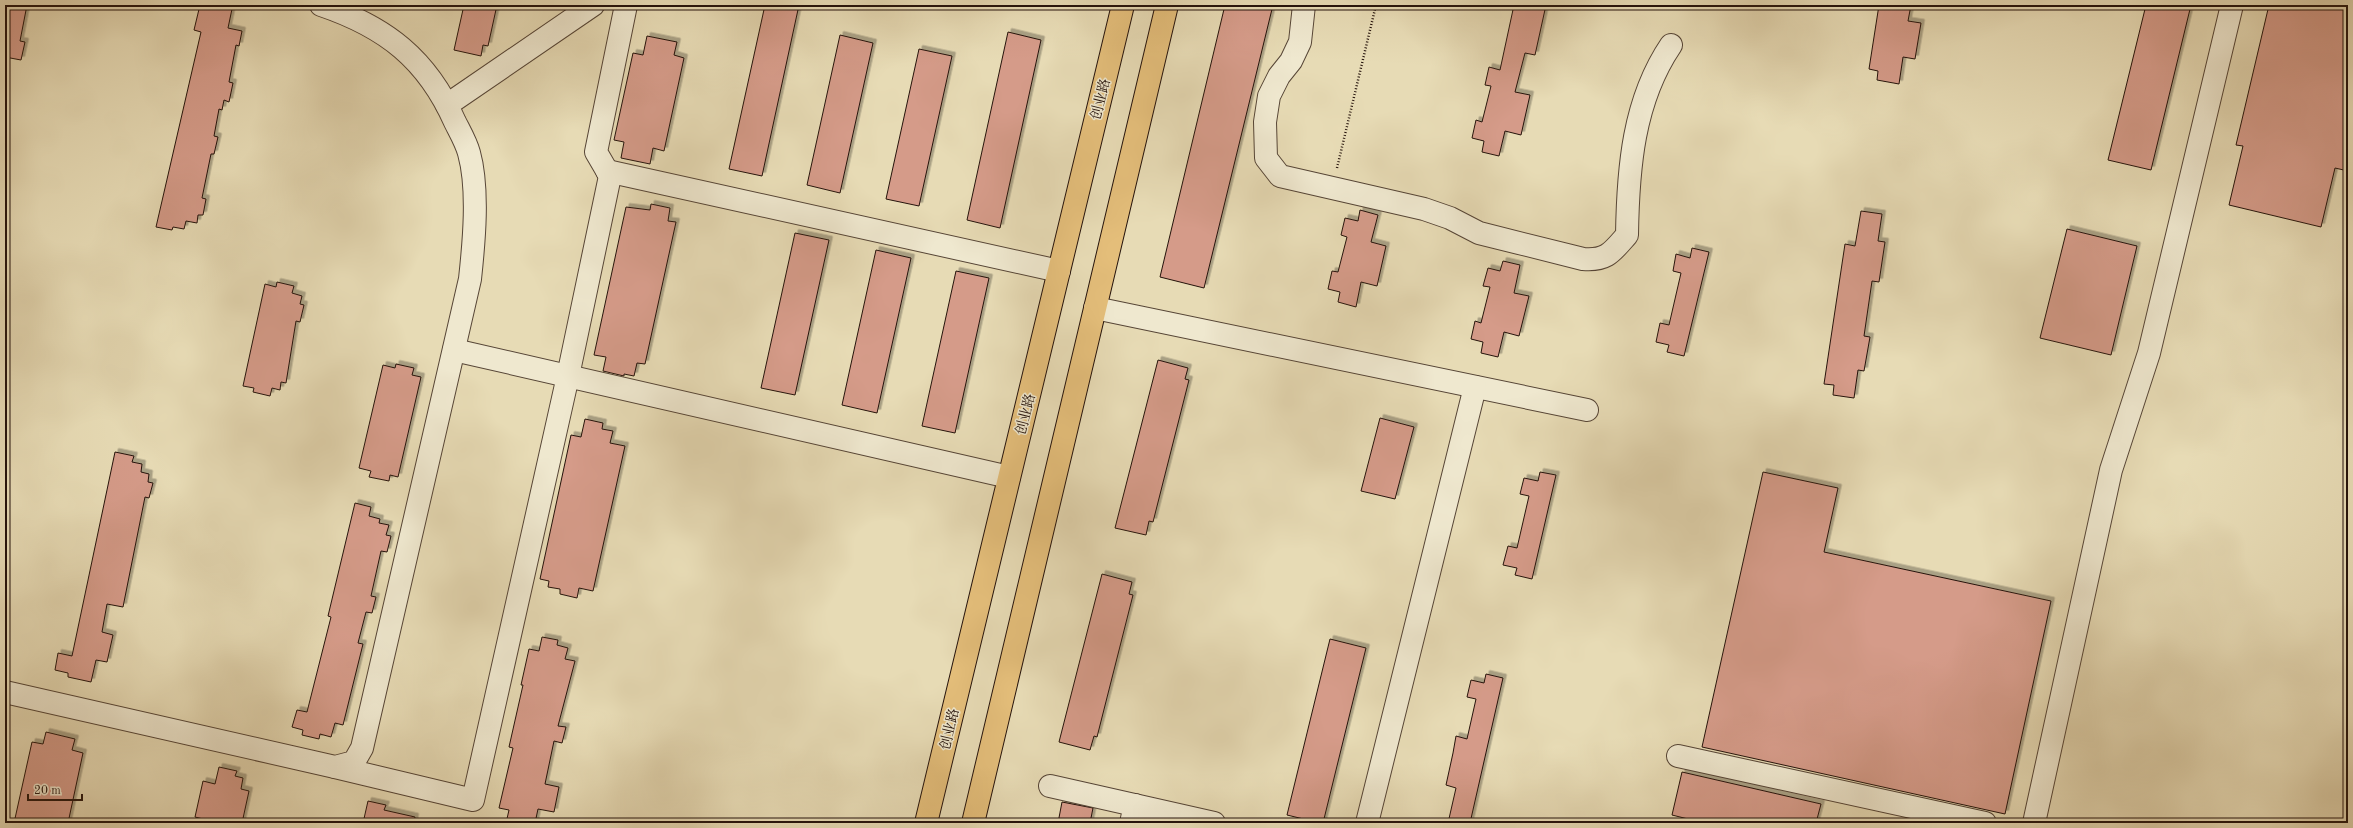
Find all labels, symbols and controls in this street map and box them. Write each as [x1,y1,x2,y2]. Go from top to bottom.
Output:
street label: 创业路 [1088,77,1113,121]
street label: 创业路 [1013,392,1038,436]
street label: 创业路 [937,707,962,751]
scale bar [28,776,82,802]
text: 20 m [34,785,61,797]

